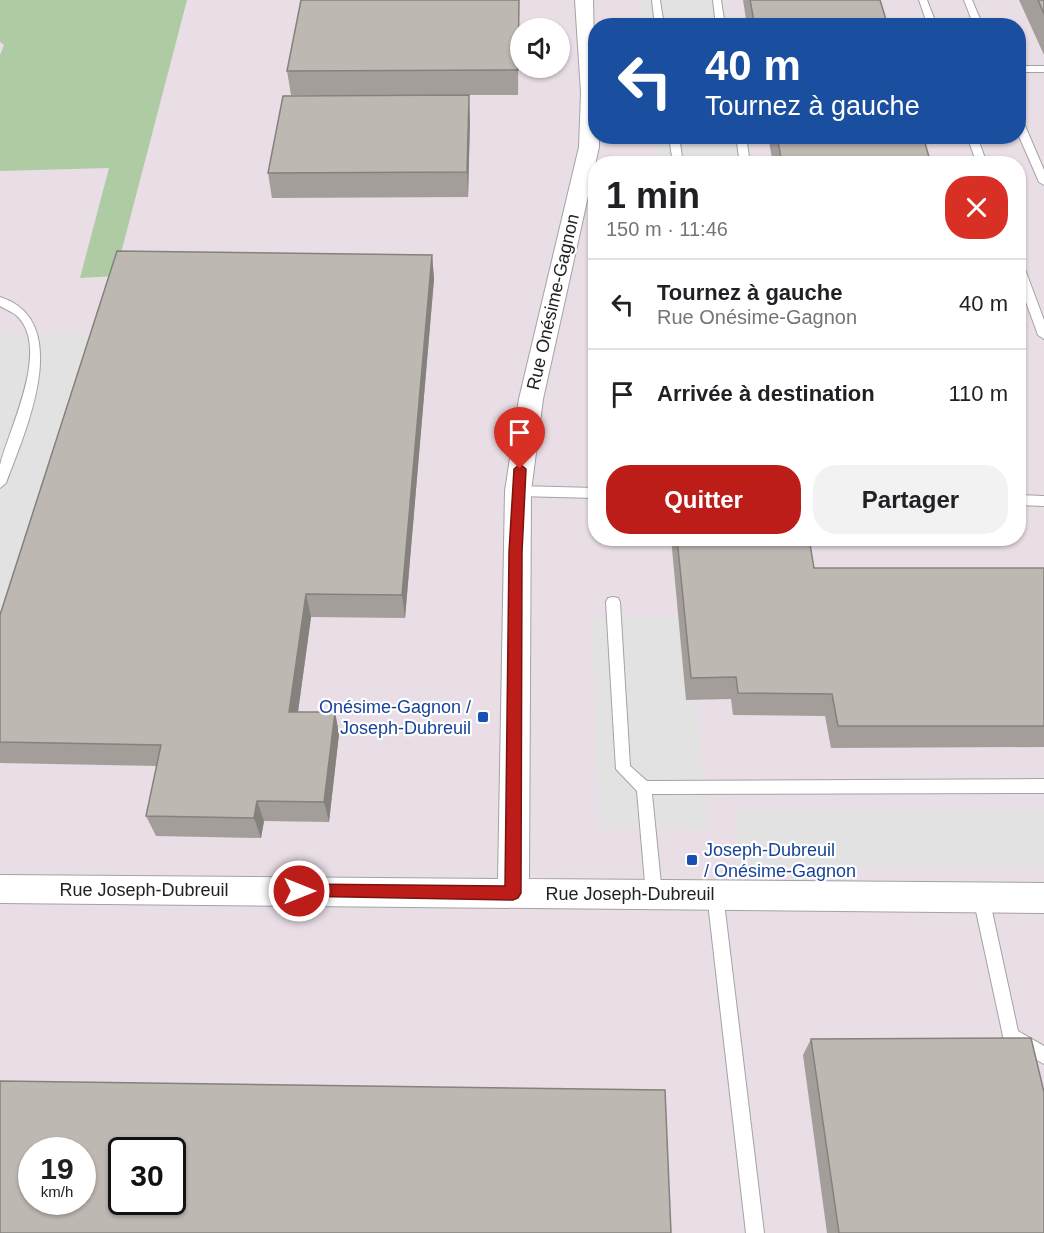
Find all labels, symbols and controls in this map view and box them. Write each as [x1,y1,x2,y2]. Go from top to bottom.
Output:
map controls [510,18,570,78]
button: sound [510,18,570,78]
icon: left [606,42,684,120]
text: 40 m [705,42,801,89]
text: Tournez à gauche [705,91,920,121]
text: 1 min [606,175,700,216]
button: close [945,176,1008,239]
street label: Rue Onésime-Gagnon [523,212,583,392]
text: 150 m · 11:46 [606,218,728,240]
text: Tournez à gauche [657,280,842,305]
icon: left [606,288,639,321]
text: 40 m [959,291,1008,316]
text: Rue Onésime-Gagnon [657,306,857,328]
icon: arrive [606,378,639,411]
text: Arrivée à destination [657,381,875,406]
text: 110 m [948,381,1008,406]
pin [494,407,545,469]
icon: arrive [503,416,536,449]
button: Quitter [606,465,801,534]
button: Partager [813,465,1008,534]
place label: Onésime-Gagnon / Joseph-Dubreuil [319,697,471,738]
marker: Onésime-Gagnon / Joseph-Dubreuil [476,710,490,724]
place label: Joseph-Dubreuil / Onésime-Gagnon [704,840,856,881]
marker: Joseph-Dubreuil / Onésime-Gagnon [685,853,699,867]
position arrow [267,859,331,923]
street label: Rue Joseph-Dubreuil [59,880,229,900]
street label: Rue Joseph-Dubreuil [545,884,715,904]
speed limit sign: 30 [108,1137,186,1215]
text: 19 [40,1152,74,1185]
text: km/h [41,1183,73,1200]

